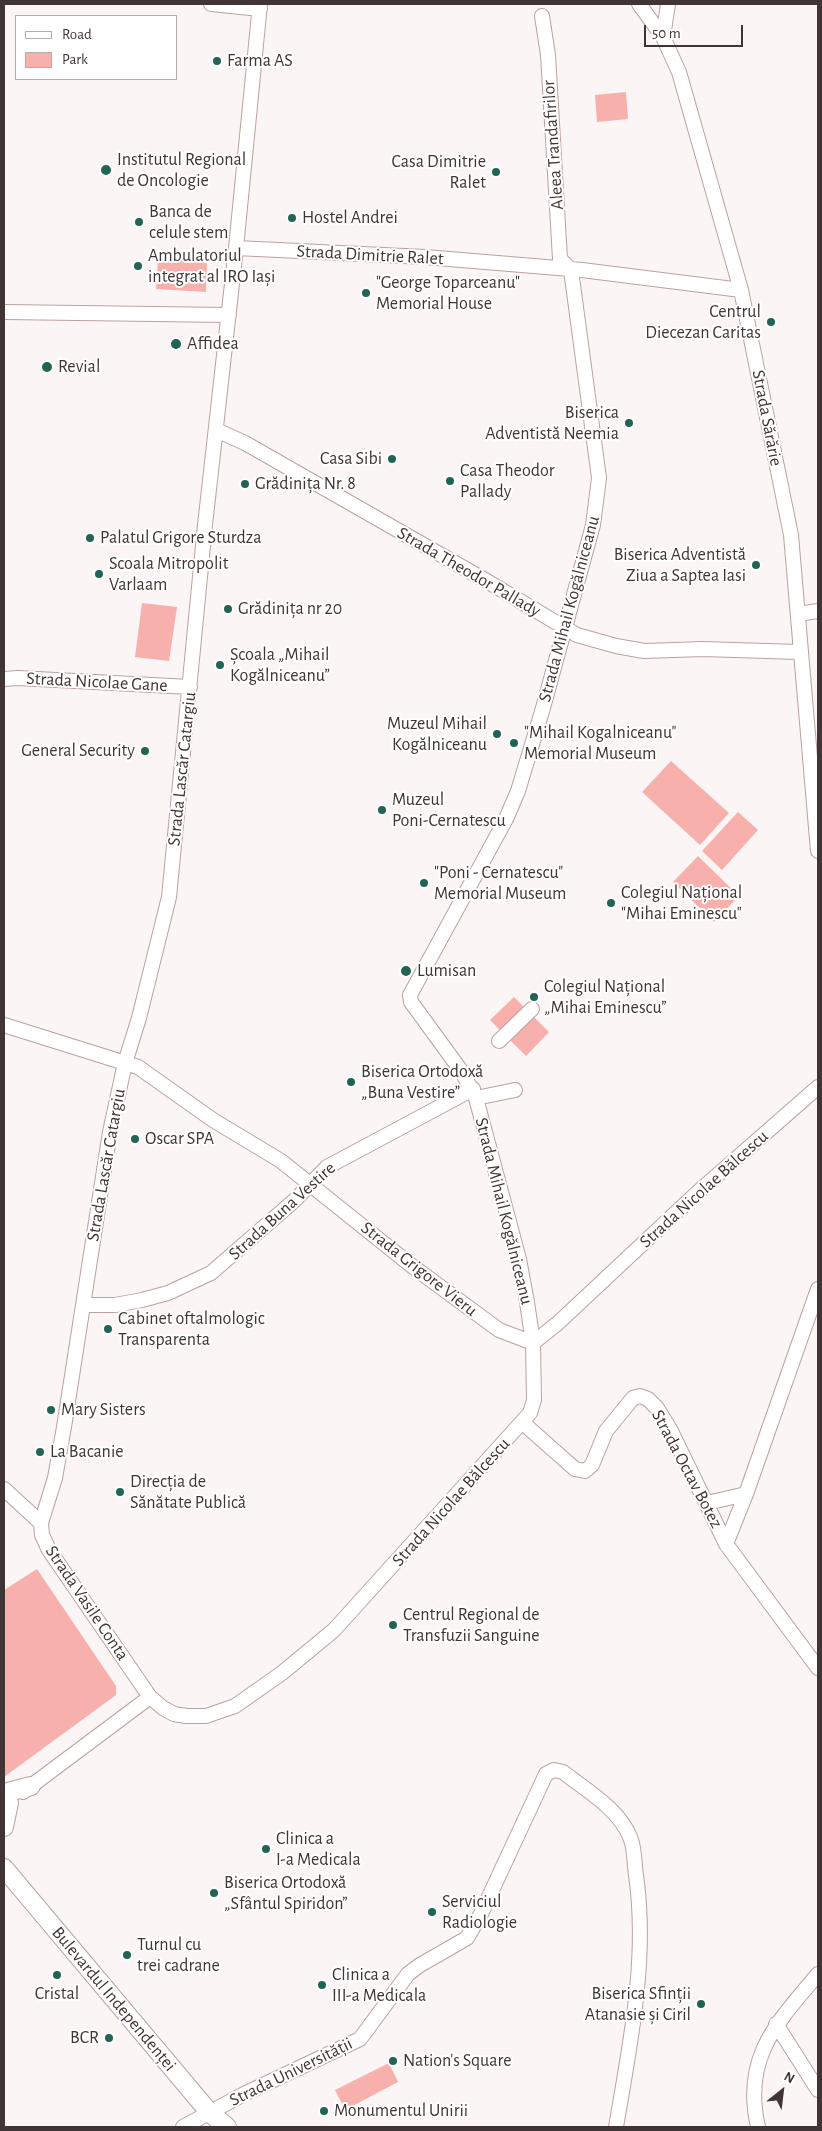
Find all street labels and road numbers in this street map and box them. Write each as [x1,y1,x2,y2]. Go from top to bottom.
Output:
street label: Aleea Trandafirilor [538,79,568,211]
street label: Strada Dimitrie Ralet [296,240,444,270]
street label: Strada Sărărie [747,368,787,468]
street label: Strada Mihail Kogălniceanu [534,514,604,704]
street label: Strada Theodor Pallady [393,522,545,622]
street label: Strada Nicolae Gane [26,668,168,696]
street label: Strada Lascăr Catargiu [163,691,201,847]
street label: Strada Lascăr Catargiu [82,1087,130,1243]
street label: Strada Mihail Kogălniceanu [470,1115,538,1307]
street label: Strada Nicolae Bălcescu [635,1126,773,1252]
street label: Strada Buna Vestire [224,1157,340,1265]
street label: Strada Grigore Vieru [357,1217,481,1321]
street label: Strada Octav Botez [647,1406,727,1532]
street label: Strada Nicolae Bălcescu [388,1433,514,1571]
street label: Strada Vasile Conta [41,1541,133,1665]
street label: Bulevardul Independenței [47,1922,181,2076]
street label: Strada Universității [226,2033,356,2111]

